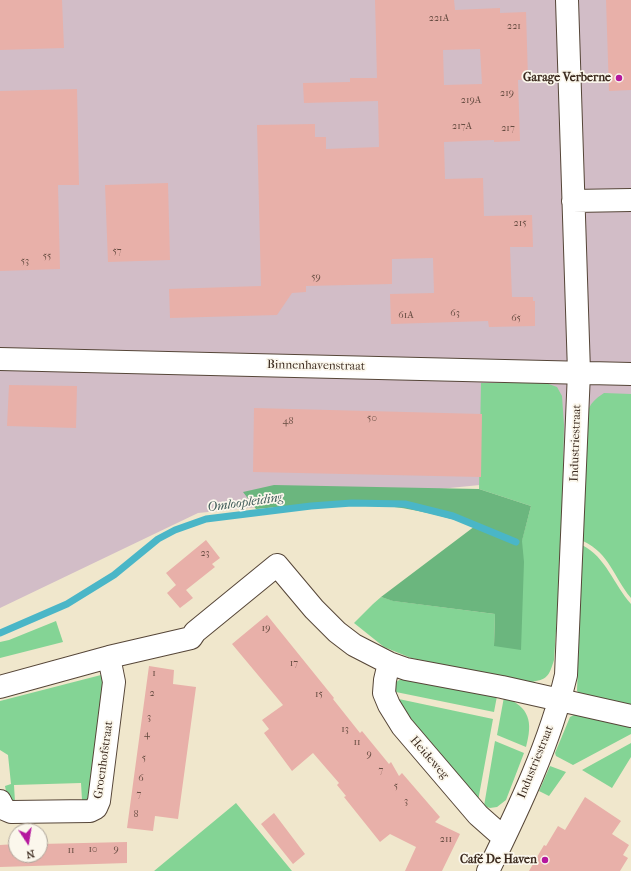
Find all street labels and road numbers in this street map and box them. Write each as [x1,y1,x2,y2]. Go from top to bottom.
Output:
street label: Binnenhavenstraat [267,358,365,374]
street label: Industriestraat [567,404,585,482]
street label: Groenhofstraat [91,720,117,800]
street label: Industriestraat [515,723,557,801]
street label: Heideweg [406,734,452,782]

